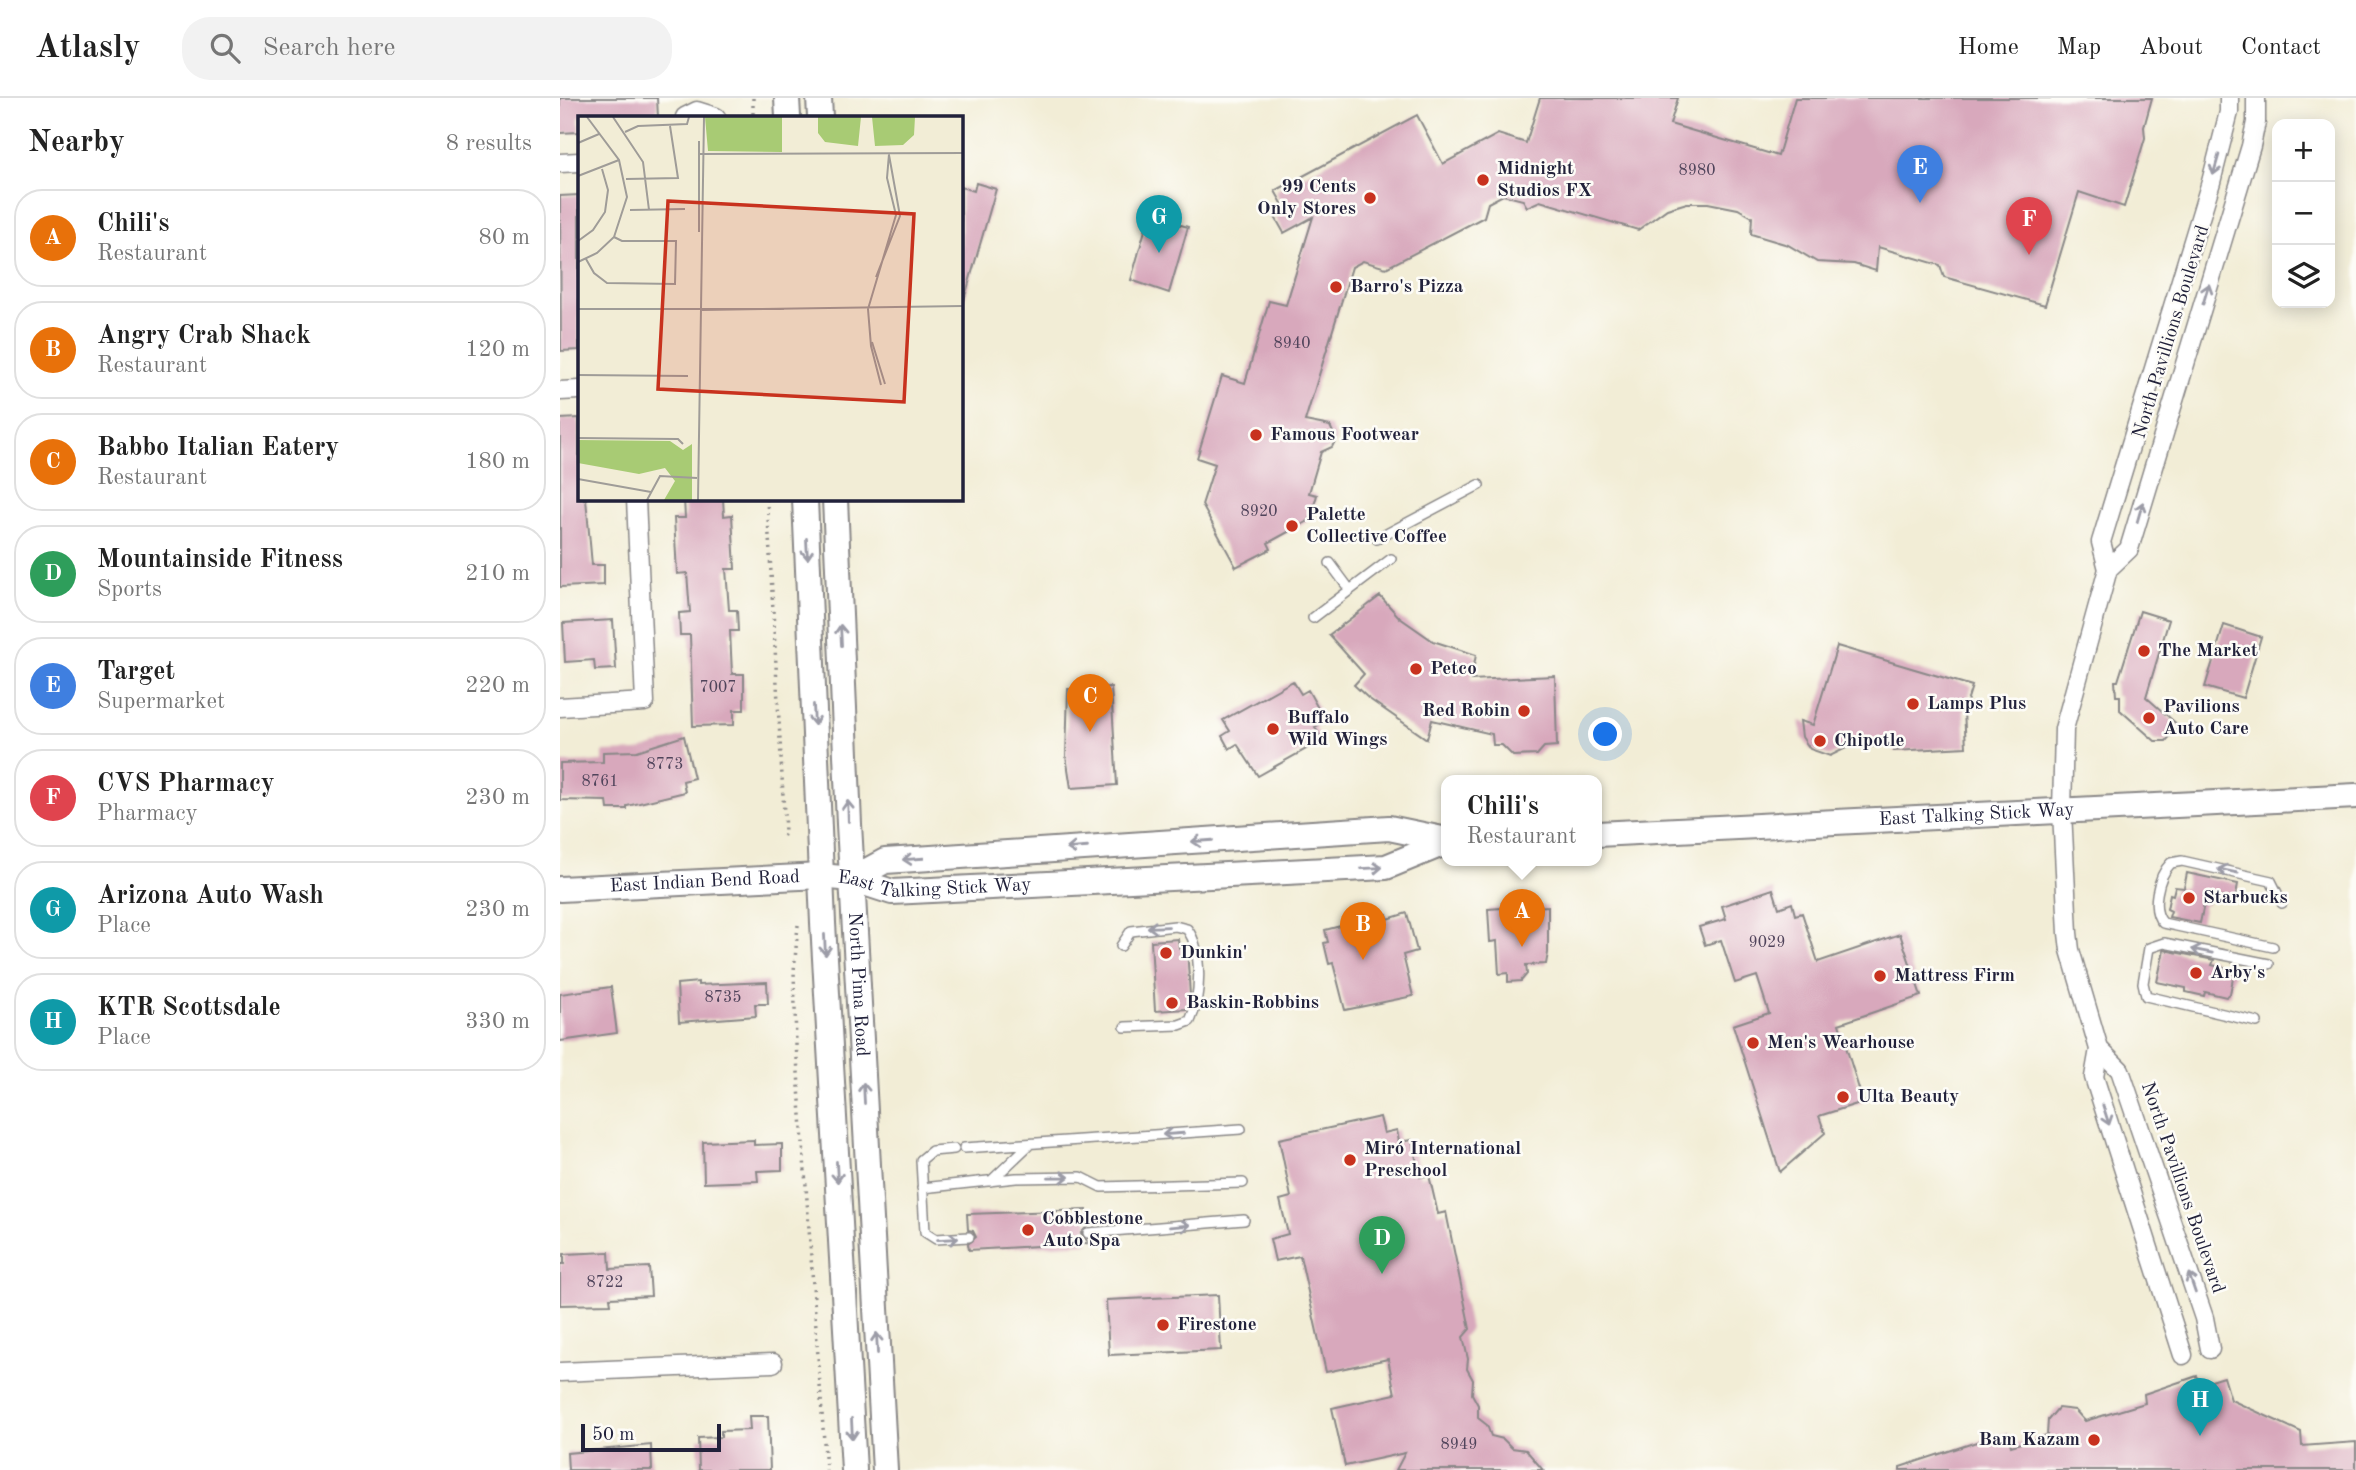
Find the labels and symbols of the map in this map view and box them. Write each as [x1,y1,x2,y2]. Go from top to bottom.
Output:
inset map [578,116,962,500]
pin: E [1897,145,1943,203]
one-way arrow [2209,153,2222,175]
place label: Midnight Studios FX [1497,160,1592,201]
house number: 8980 [1678,163,1716,179]
marker: Midnight Studios FX [1475,172,1491,188]
place label: 99 Cents Only Stores [1257,178,1356,219]
marker: 99 Cents Only Stores [1362,190,1378,206]
pin: G [1136,195,1182,253]
pin: F [2006,197,2052,255]
street label: North Pavillions Boulevard [2130,223,2214,441]
place label: Barro's Pizza [1350,278,1464,297]
marker: Barro's Pizza [1328,279,1344,295]
one-way arrow [2200,283,2213,305]
house number: 8940 [1273,336,1311,352]
place label: Famous Footwear [1270,426,1419,445]
marker: Famous Footwear [1248,427,1264,443]
one-way arrow [2135,501,2148,523]
house number: 8920 [1240,504,1278,520]
place label: Palette Collective Coffee [1306,506,1447,547]
marker: Palette Collective Coffee [1284,518,1300,534]
one-way arrow [800,537,813,560]
one-way arrow [834,624,847,647]
place label: The Market [2158,642,2258,661]
marker: The Market [2136,643,2152,659]
place label: Petco [1430,660,1477,679]
marker: Petco [1408,661,1424,677]
pin: C [1067,674,1113,732]
house number: 7007 [699,680,737,696]
place label: Lamps Plus [1927,695,2026,714]
marker: Lamps Plus [1905,696,1921,712]
place label: Pavilions Auto Care [2163,698,2249,739]
place label: Red Robin [1422,702,1510,721]
one-way arrow [807,703,820,726]
marker: Red Robin [1516,703,1532,719]
place label: Buffalo Wild Wings [1287,709,1387,750]
marker: Pavilions Auto Care [2141,710,2157,726]
your location [1588,717,1622,751]
marker: Buffalo Wild Wings [1265,721,1281,737]
place label: Chipotle [1834,732,1904,751]
marker: Chipotle [1812,733,1828,749]
house number: 8773 [646,757,684,773]
house number: 8761 [581,774,619,790]
one-way arrow [842,799,855,822]
street label: East Talking Stick Way [1878,801,2075,829]
one-way arrow [1190,834,1213,847]
one-way arrow [1066,842,1089,855]
one-way arrow [902,853,925,866]
one-way arrow [1361,861,1384,874]
one-way arrow [2217,864,2240,878]
street label: East Indian Bend Road [609,868,800,896]
street label: East Talking Stick Way [837,868,1032,902]
pin: A [1499,889,1545,947]
place label: Starbucks [2203,889,2288,908]
marker: Starbucks [2181,890,2197,906]
pin: B [1340,902,1386,960]
street label: North Pima Road [844,912,871,1057]
one-way arrow [1147,920,1170,933]
one-way arrow [818,933,831,956]
house number: 9029 [1748,935,1786,951]
one-way arrow [2191,943,2214,957]
place label: Dunkin' [1180,944,1247,963]
marker: Dunkin' [1158,945,1174,961]
place label: Arby's [2210,964,2265,983]
marker: Arby's [2188,965,2204,981]
place label: Mattress Firm [1894,967,2015,986]
marker: Mattress Firm [1872,968,1888,984]
house number: 8735 [704,990,742,1006]
place label: Baskin-Robbins [1186,994,1319,1013]
marker: Baskin-Robbins [1164,995,1180,1011]
place label: Men's Wearhouse [1767,1034,1915,1053]
marker: Men's Wearhouse [1745,1035,1761,1051]
street label: North Pavillions Boulevard [2137,1080,2227,1296]
one-way arrow [857,1082,870,1105]
place label: Ulta Beauty [1857,1088,1959,1107]
marker: Ulta Beauty [1835,1089,1851,1105]
one-way arrow [2101,1103,2114,1125]
one-way arrow [1162,1128,1184,1141]
place label: Miró International Preschool [1364,1140,1521,1181]
marker: Miró International Preschool [1342,1152,1358,1168]
one-way arrow [831,1160,844,1183]
one-way arrow [1047,1170,1070,1184]
place label: Cobblestone Auto Spa [1042,1210,1143,1251]
pin: D [1359,1216,1405,1274]
one-way arrow [1168,1219,1191,1232]
marker: Cobblestone Auto Spa [1020,1222,1036,1238]
one-way arrow [937,1232,960,1245]
one-way arrow [2185,1273,2198,1295]
house number: 8722 [586,1275,624,1291]
place label: Firestone [1177,1316,1257,1335]
marker: Firestone [1155,1317,1171,1333]
one-way arrow [871,1332,884,1355]
pin: H [2177,1378,2223,1436]
one-way arrow [845,1417,858,1440]
scale bar [581,1421,721,1453]
place label: Bam Kazam [1978,1431,2080,1450]
marker: Bam Kazam [2086,1432,2102,1448]
house number: 8949 [1440,1437,1478,1453]

